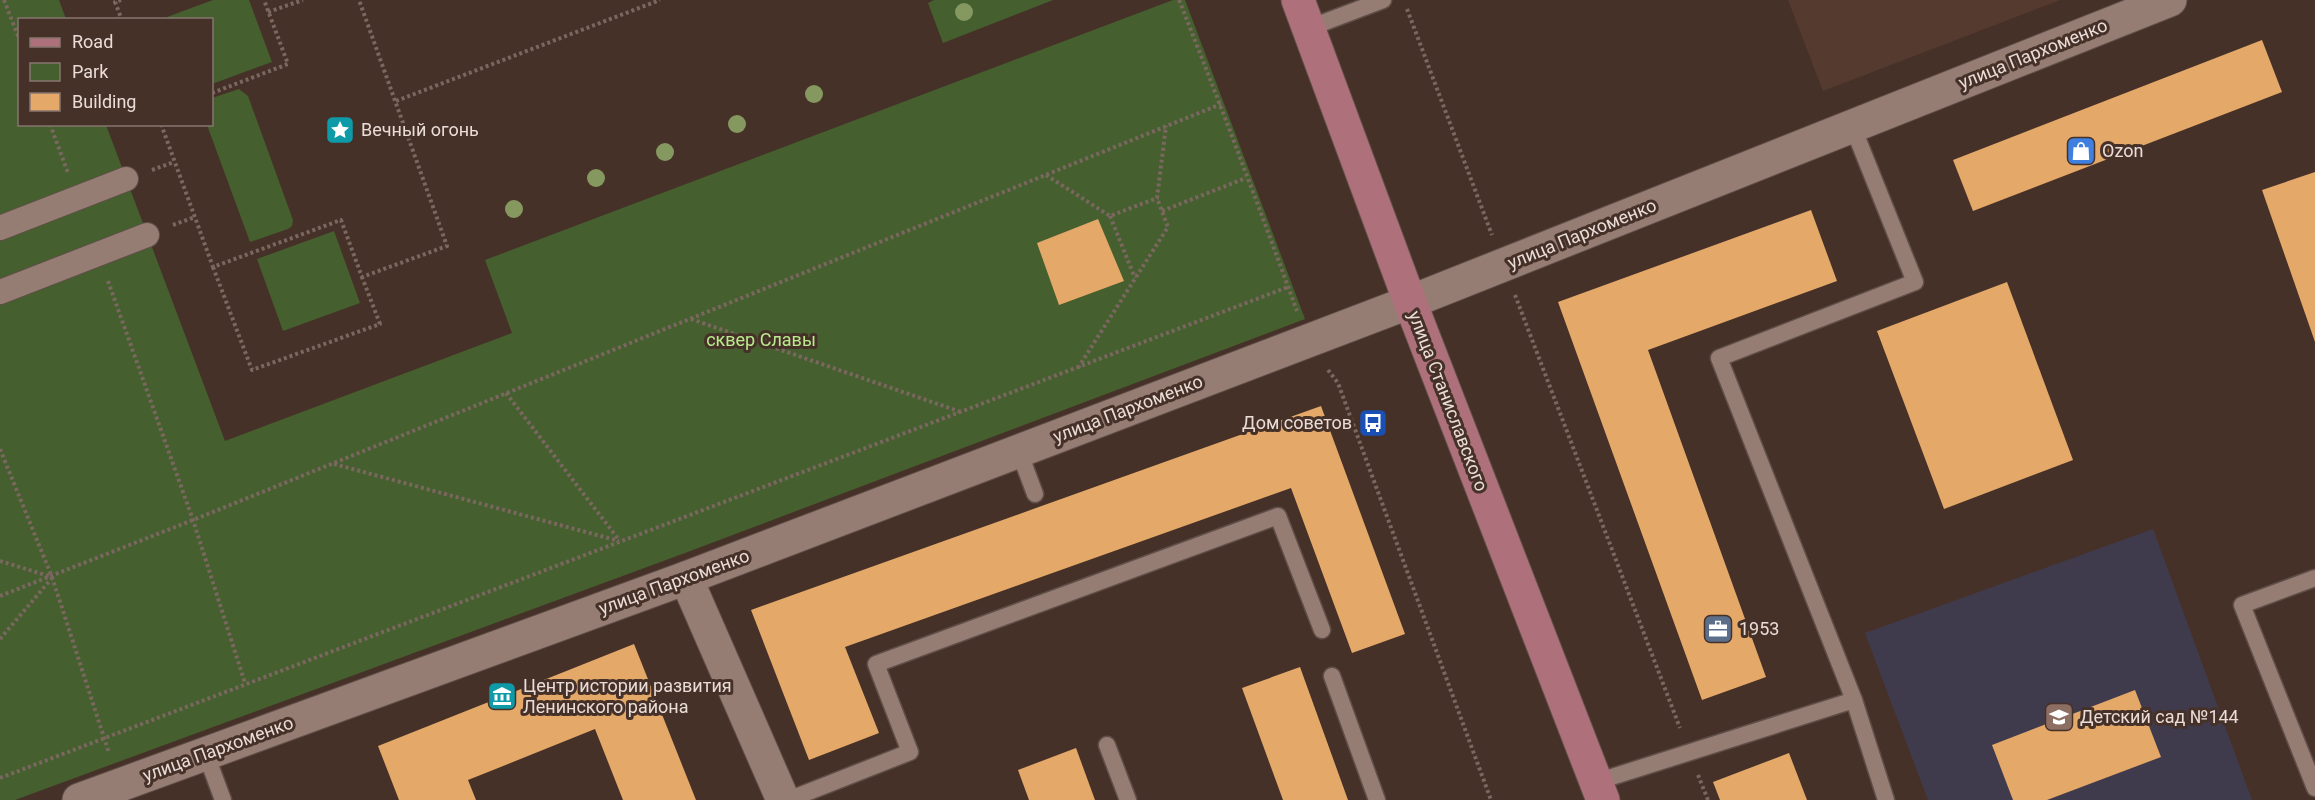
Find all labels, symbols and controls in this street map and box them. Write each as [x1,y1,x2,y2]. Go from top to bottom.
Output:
street label: улица Пархоменко [1955,14,2110,93]
legend [18,18,213,126]
text: Road [72,31,113,52]
text: Park [72,61,109,82]
text: Building [72,91,136,112]
place icon: Вечный огонь [324,114,356,146]
place label: Вечный огонь [361,119,479,140]
shop icon: Ozon [2065,135,2097,167]
place label: Ozon [2102,140,2143,161]
street label: улица Пархоменко [1504,194,1659,273]
street label: улица Станиславского [1404,308,1493,494]
park label: сквер Славы [706,329,816,350]
street label: улица Пархоменко [1050,370,1206,447]
bus stop icon: Дом советов [1357,407,1389,439]
place label: Дом советов [1242,412,1352,433]
street label: улица Пархоменко [596,545,752,619]
office icon: 1953 [1702,613,1734,645]
place label: 1953 [1739,618,1779,639]
place label: Центр истории развития Ленинского района [523,675,732,717]
museum icon: Центр истории развития Ленинского района [486,680,518,712]
school or university icon: Детский сад №144 [2043,701,2075,733]
place label: Детский сад №144 [2080,706,2239,727]
street label: улица Пархоменко [140,712,296,786]

